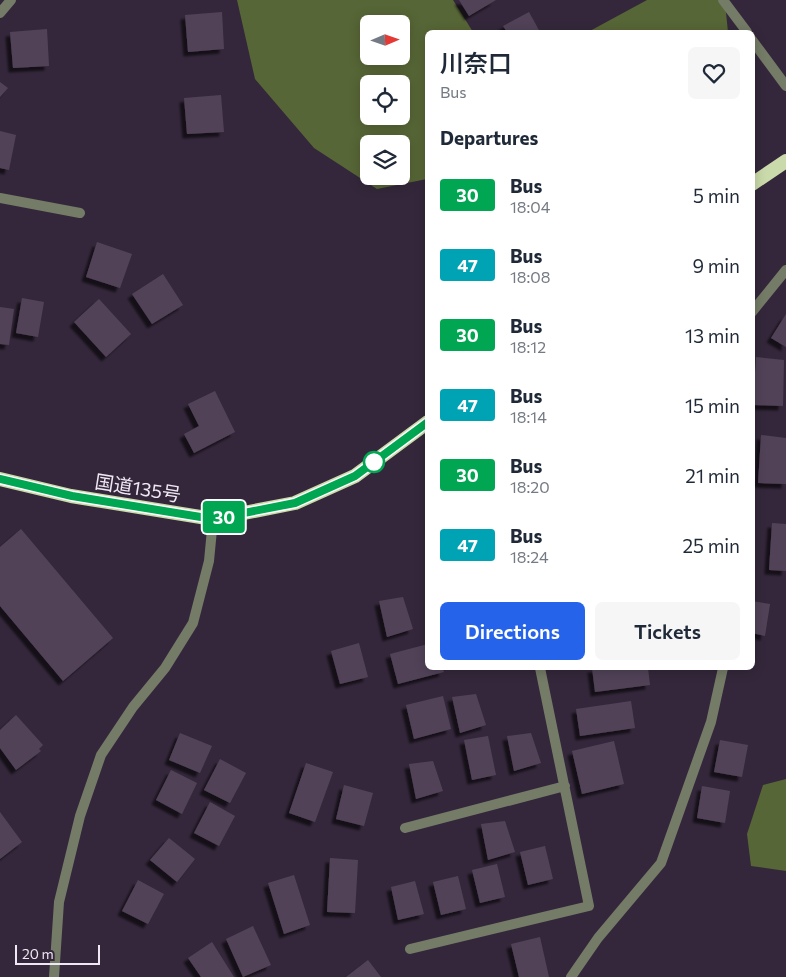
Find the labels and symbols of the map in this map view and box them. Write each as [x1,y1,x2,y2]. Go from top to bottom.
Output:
north arrow [360,15,410,65]
unlabelled marker [363,451,385,473]
street label: 国道135号 [93,469,183,506]
line badge: 30 [202,501,246,533]
scale bar [15,942,100,965]

